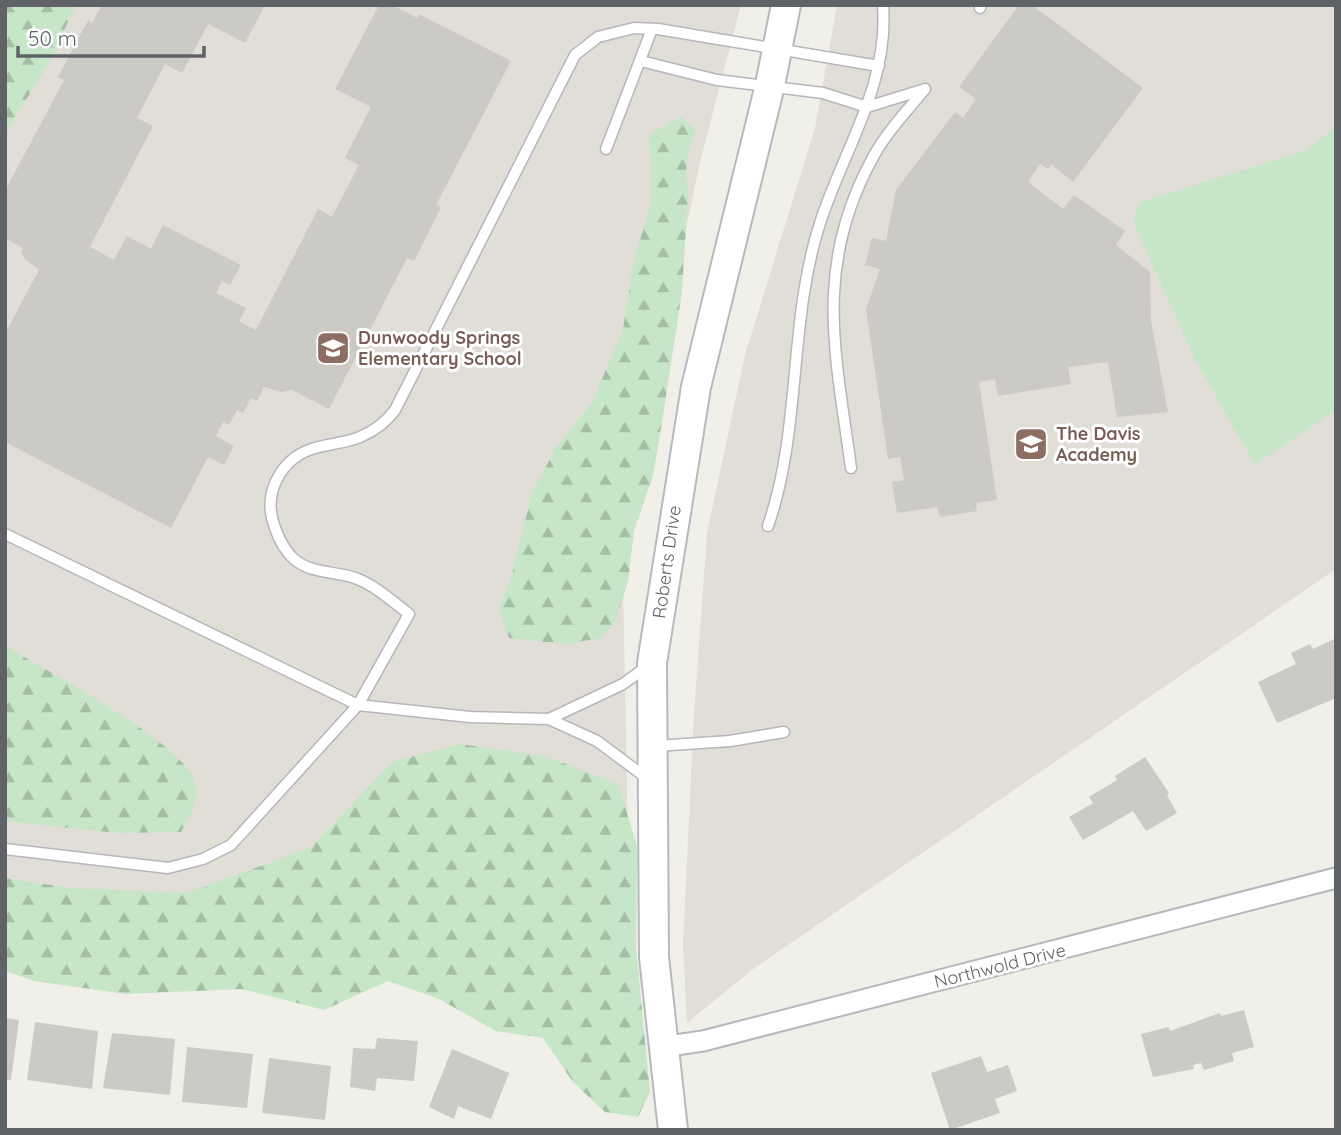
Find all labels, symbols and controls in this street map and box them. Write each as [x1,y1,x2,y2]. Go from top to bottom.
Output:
scale bar [18,14,203,58]
text: 50 m [28,25,77,51]
place label: Dunwoody Springs Elementary School [358,326,522,370]
school or university icon: Dunwoody Springs Elementary School [314,329,352,367]
place label: The Davis Academy [1056,422,1141,466]
school or university icon: The Davis Academy [1012,425,1050,463]
street label: Roberts Drive [647,504,686,620]
street label: Northwold Drive [932,938,1068,993]

